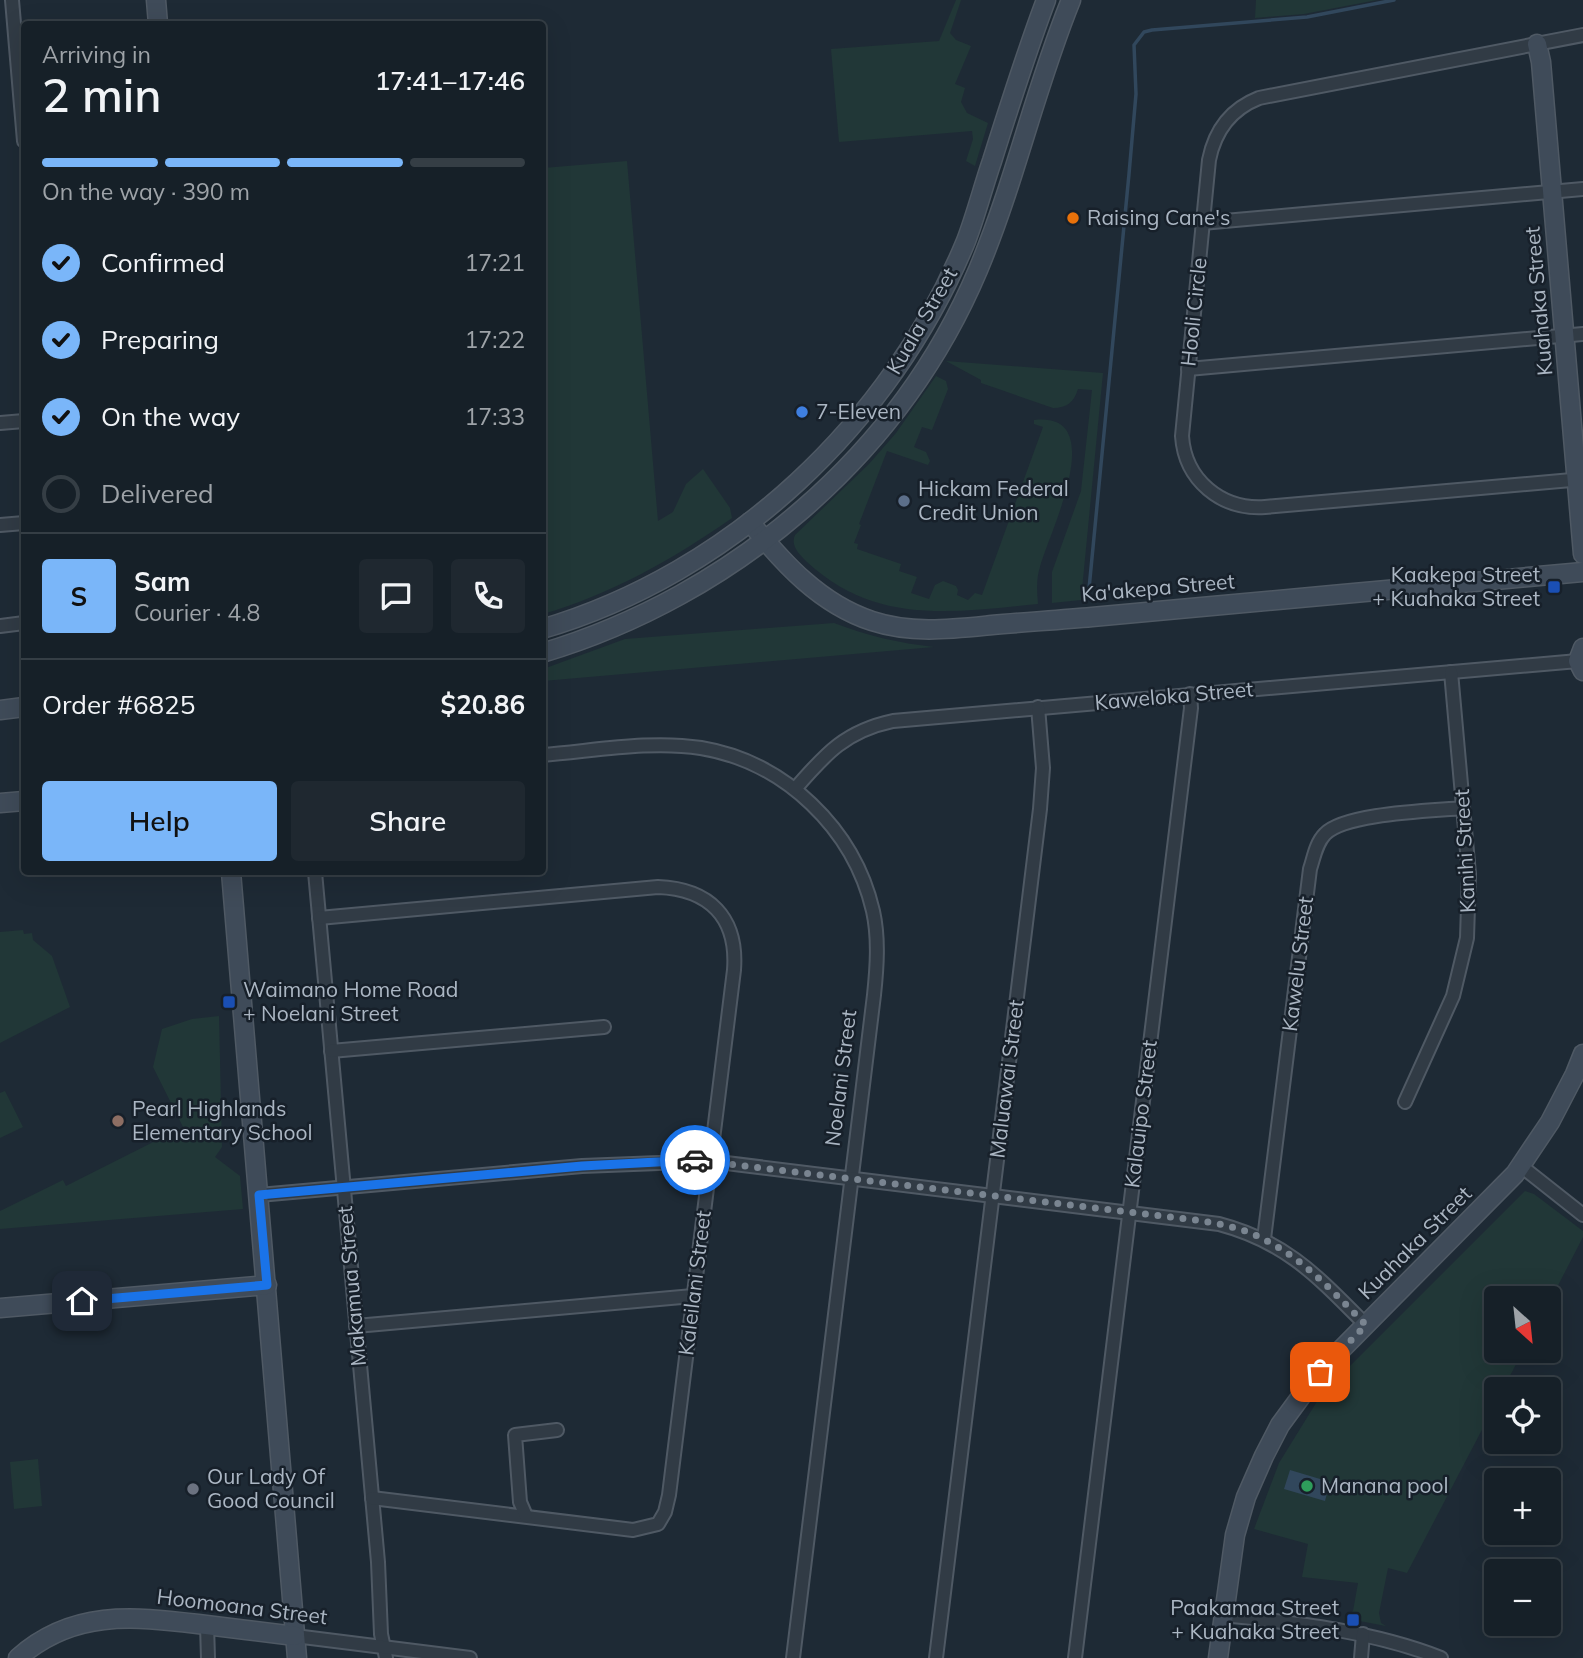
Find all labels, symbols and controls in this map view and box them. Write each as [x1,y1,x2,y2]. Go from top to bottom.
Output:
text: Arriving in [42,40,151,69]
text: 17:41–17:46 [375,64,525,97]
text: 2 min [42,66,161,124]
text: On the way · 390 m [42,177,250,206]
place label: Raising Cane's [1087,204,1230,230]
marker: Raising Cane's [1065,210,1081,226]
street label: Kuahaka Street [1519,225,1557,377]
icon: check [42,244,80,282]
text: Confirmed [101,246,225,279]
text: 17:21 [465,248,525,277]
street label: Hooli Circle [1174,256,1212,368]
street label: Kuala Street [880,262,962,379]
icon: check [42,321,80,359]
text: Preparing [101,323,219,356]
text: 17:22 [465,325,525,354]
icon: check [42,398,80,436]
place label: 7-Eleven [816,398,901,424]
text: On the way [101,400,240,433]
text: 17:33 [465,402,525,431]
marker: 7-Eleven [794,404,810,420]
place label: Hickam Federal Credit Union [918,475,1069,525]
text: Delivered [101,477,214,510]
marker: Hickam Federal Credit Union [896,493,912,509]
button: chat [359,559,433,633]
button: phone [451,559,525,633]
place label: Kaakepa Street + Kuahaka Street [1372,561,1540,611]
text: Sam [134,565,190,598]
street label: Ka'akepa Street [1080,567,1236,607]
marker: Kaakepa Street + Kuahaka Street [1546,579,1562,595]
text: S [71,580,87,613]
text: Courier · 4.8 [134,598,260,627]
street label: Kaweloka Street [1093,675,1254,715]
text: Order #6825 [42,688,195,721]
text: $20.86 [441,688,525,721]
button: Help [42,781,277,861]
button: Share [291,781,525,861]
street label: Kanihi Street [1448,788,1480,914]
street label: Kawelu Street [1276,895,1318,1033]
place label: Waimano Home Road + Noelani Street [243,976,458,1026]
marker: Waimano Home Road + Noelani Street [221,994,237,1010]
street label: Maluawai Street [983,998,1029,1160]
street label: Noelani Street [819,1008,861,1148]
street label: Kalauipo Street [1118,1038,1162,1189]
place label: Pearl Highlands Elementary School [132,1095,313,1145]
marker: Pearl Highlands Elementary School [110,1113,126,1129]
courier [660,1125,730,1195]
icon: car [676,1141,714,1179]
street label: Kuahaka Street [1352,1180,1476,1304]
street label: Makamua Street [331,1205,371,1367]
street label: Kaleilani Street [672,1209,716,1357]
pin [52,1271,112,1331]
icon: home [63,1282,101,1320]
north arrow [1484,1286,1561,1363]
map controls [1484,1286,1561,1636]
pin [1290,1342,1350,1402]
icon: bag [1301,1353,1339,1391]
button: locate [1484,1377,1561,1454]
place label: Our Lady Of Good Council [207,1463,335,1513]
button: + [1484,1468,1561,1545]
place label: Manana pool [1321,1472,1449,1498]
marker: Manana pool [1299,1478,1315,1494]
marker: Our Lady Of Good Council [185,1481,201,1497]
button: − [1484,1559,1561,1636]
street label: Hoomoana Street [155,1583,329,1629]
place label: Paakamaa Street + Kuahaka Street [1170,1594,1339,1644]
marker: Paakamaa Street + Kuahaka Street [1345,1612,1361,1628]

